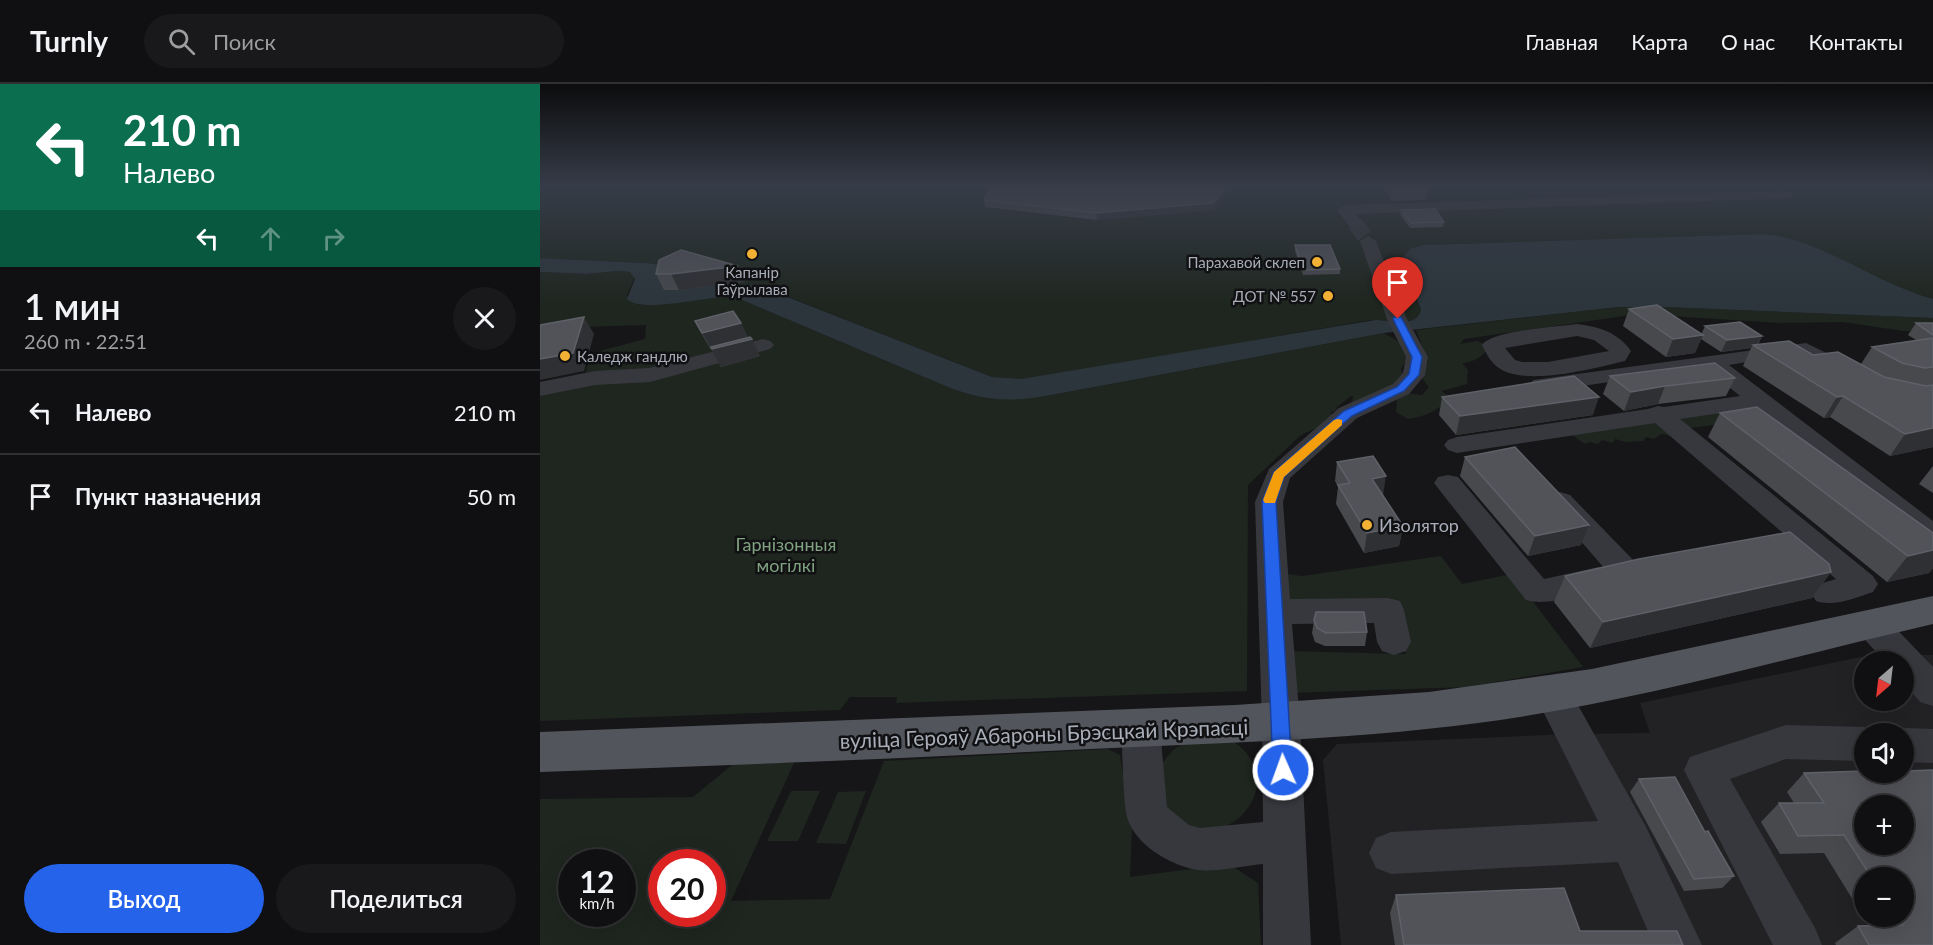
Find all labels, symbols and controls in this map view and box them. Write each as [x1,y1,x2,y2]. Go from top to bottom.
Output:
search box [144,14,564,68]
text: Turnly [30,24,108,58]
icon: search [165,25,198,58]
text: Поиск [213,28,276,55]
text: Главная [1525,29,1598,54]
text: Карта [1631,29,1688,54]
text: О нас [1721,29,1775,54]
text: Контакты [1808,29,1903,54]
text: 210 m [123,105,241,155]
icon: left [24,108,102,186]
text: Налево [123,156,215,189]
icon: left [191,222,224,255]
icon: ahead [254,222,287,255]
icon: right [317,222,350,255]
marker: Капанір Гаўрылава [745,247,759,261]
place label: Парахавой склеп [1187,253,1305,271]
marker: Парахавой склеп [1310,255,1324,269]
pin [1372,257,1423,319]
place label: Капанір Гаўрылава [716,263,788,298]
icon: arrive [1381,266,1414,299]
text: 1 мин [24,284,121,328]
button: close [453,287,516,350]
place label: ДОТ № 557 [1233,287,1316,305]
marker: ДОТ № 557 [1321,289,1335,303]
text: 260 m · 22:51 [24,329,147,353]
place label: Каледж гандлю [577,347,688,365]
marker: Каледж гандлю [558,349,572,363]
icon: left [24,396,57,429]
text: Налево [75,399,151,426]
text: 210 m [454,399,516,426]
icon: arrive [24,480,57,513]
text: Пункт назначения [75,483,261,510]
text: 50 m [467,483,516,510]
place label: Изолятор [1379,514,1459,536]
marker: Изолятор [1360,518,1374,532]
park label: Гарнізонныя могілкі [736,533,836,576]
north arrow [1854,651,1914,711]
map controls [1854,651,1914,927]
street label: вуліца Герояў Абароны Брэсцкай Крэпасці [839,713,1249,753]
button: sound [1854,723,1914,783]
position arrow [1251,738,1315,802]
button: + [1854,795,1914,855]
speed limit sign: 20 [648,849,726,927]
text: 12 [580,863,614,899]
button: Выход [24,864,264,933]
button: Поделиться [276,864,516,933]
button: − [1854,867,1914,927]
text: km/h [579,894,615,912]

